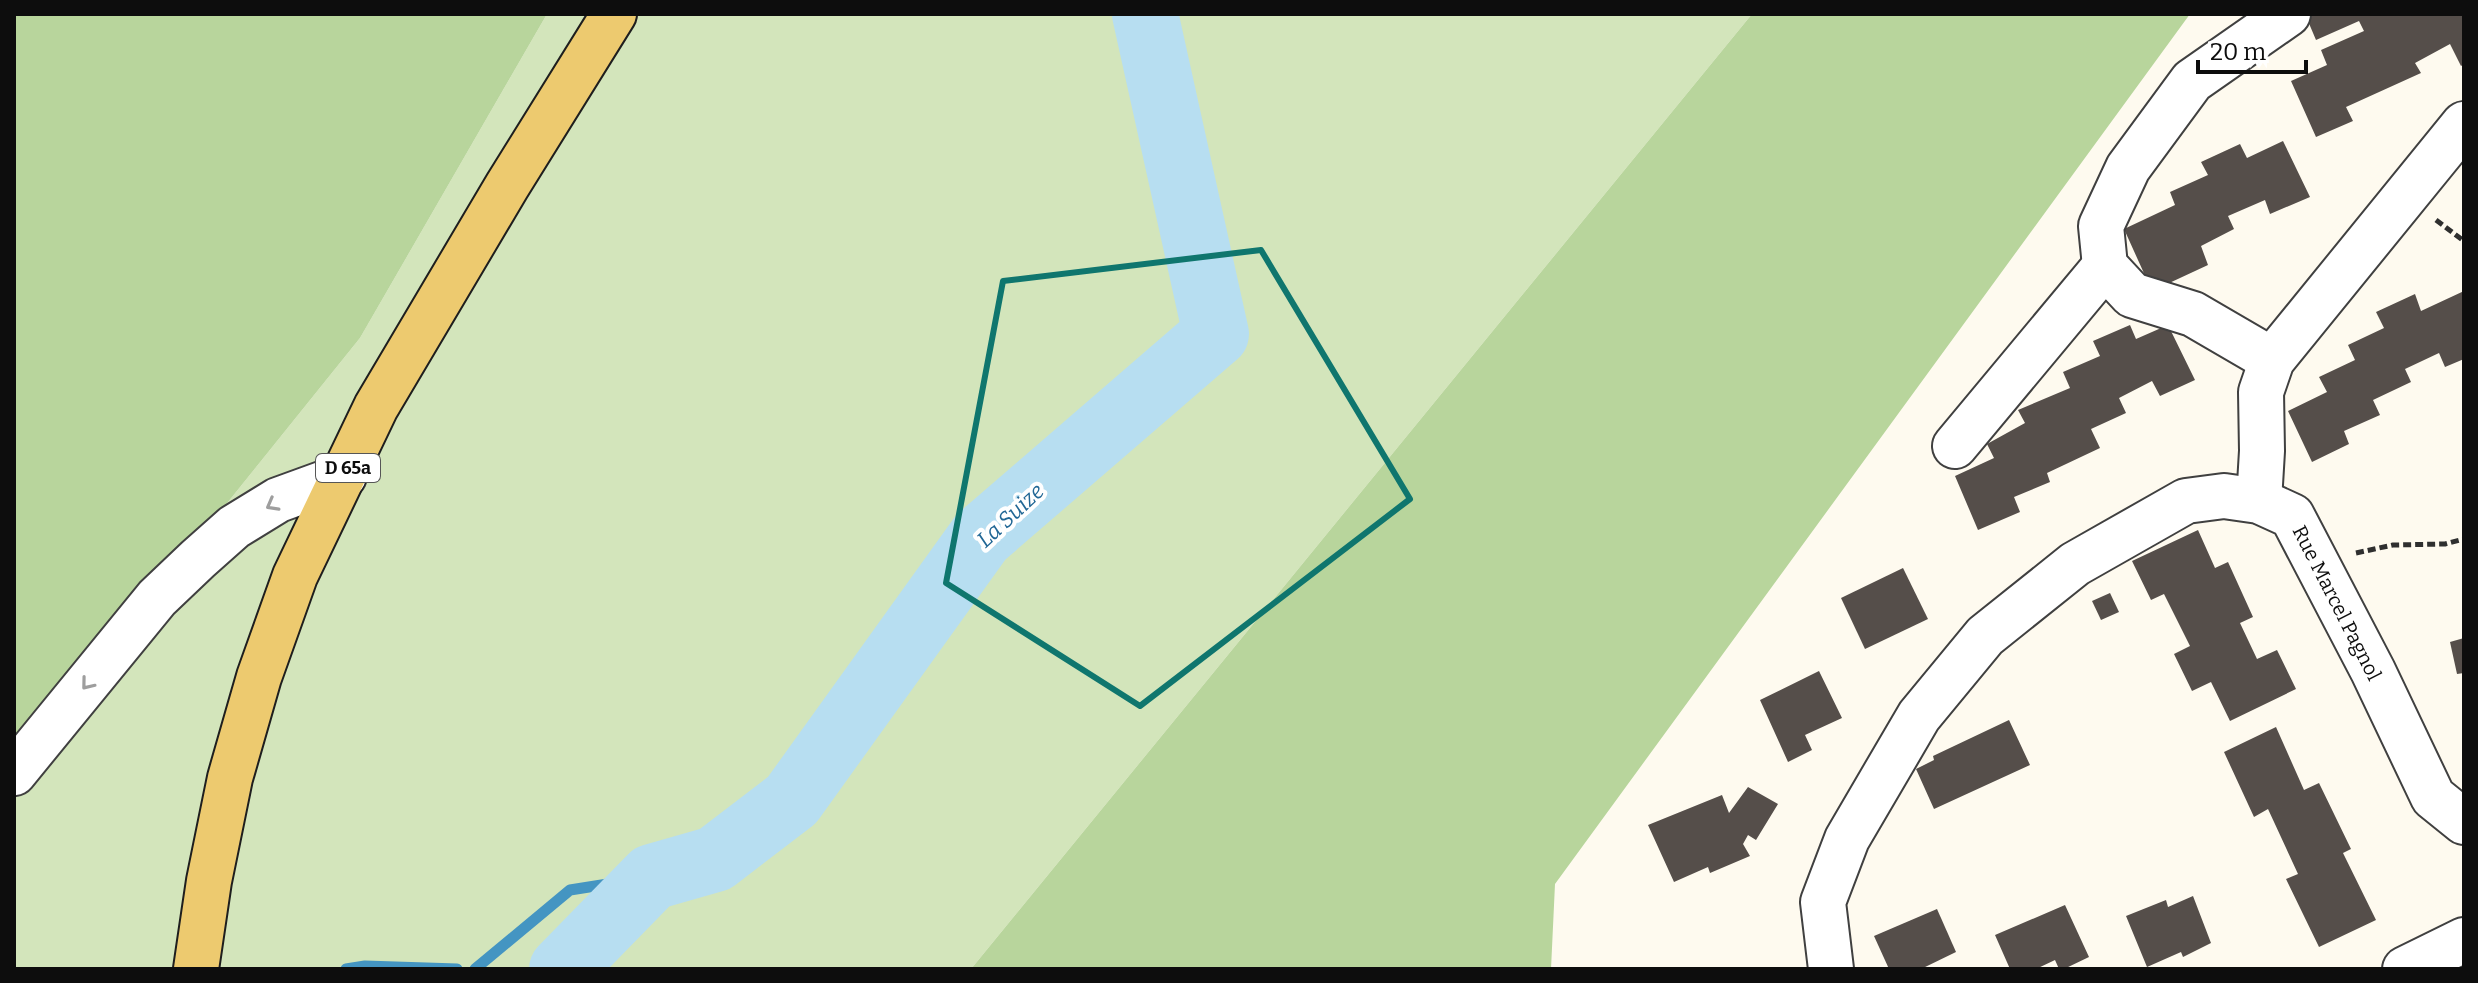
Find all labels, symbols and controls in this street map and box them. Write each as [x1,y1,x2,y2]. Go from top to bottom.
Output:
scale bar [2198,24,2306,74]
text: 20 m [2210,38,2266,66]
road number: D 65a [316,454,380,482]
water label: La Suize [971,478,1050,553]
one-way arrow [266,495,281,511]
street label: Rue Marcel Pagnol [2288,521,2387,685]
one-way arrow [82,675,97,690]

